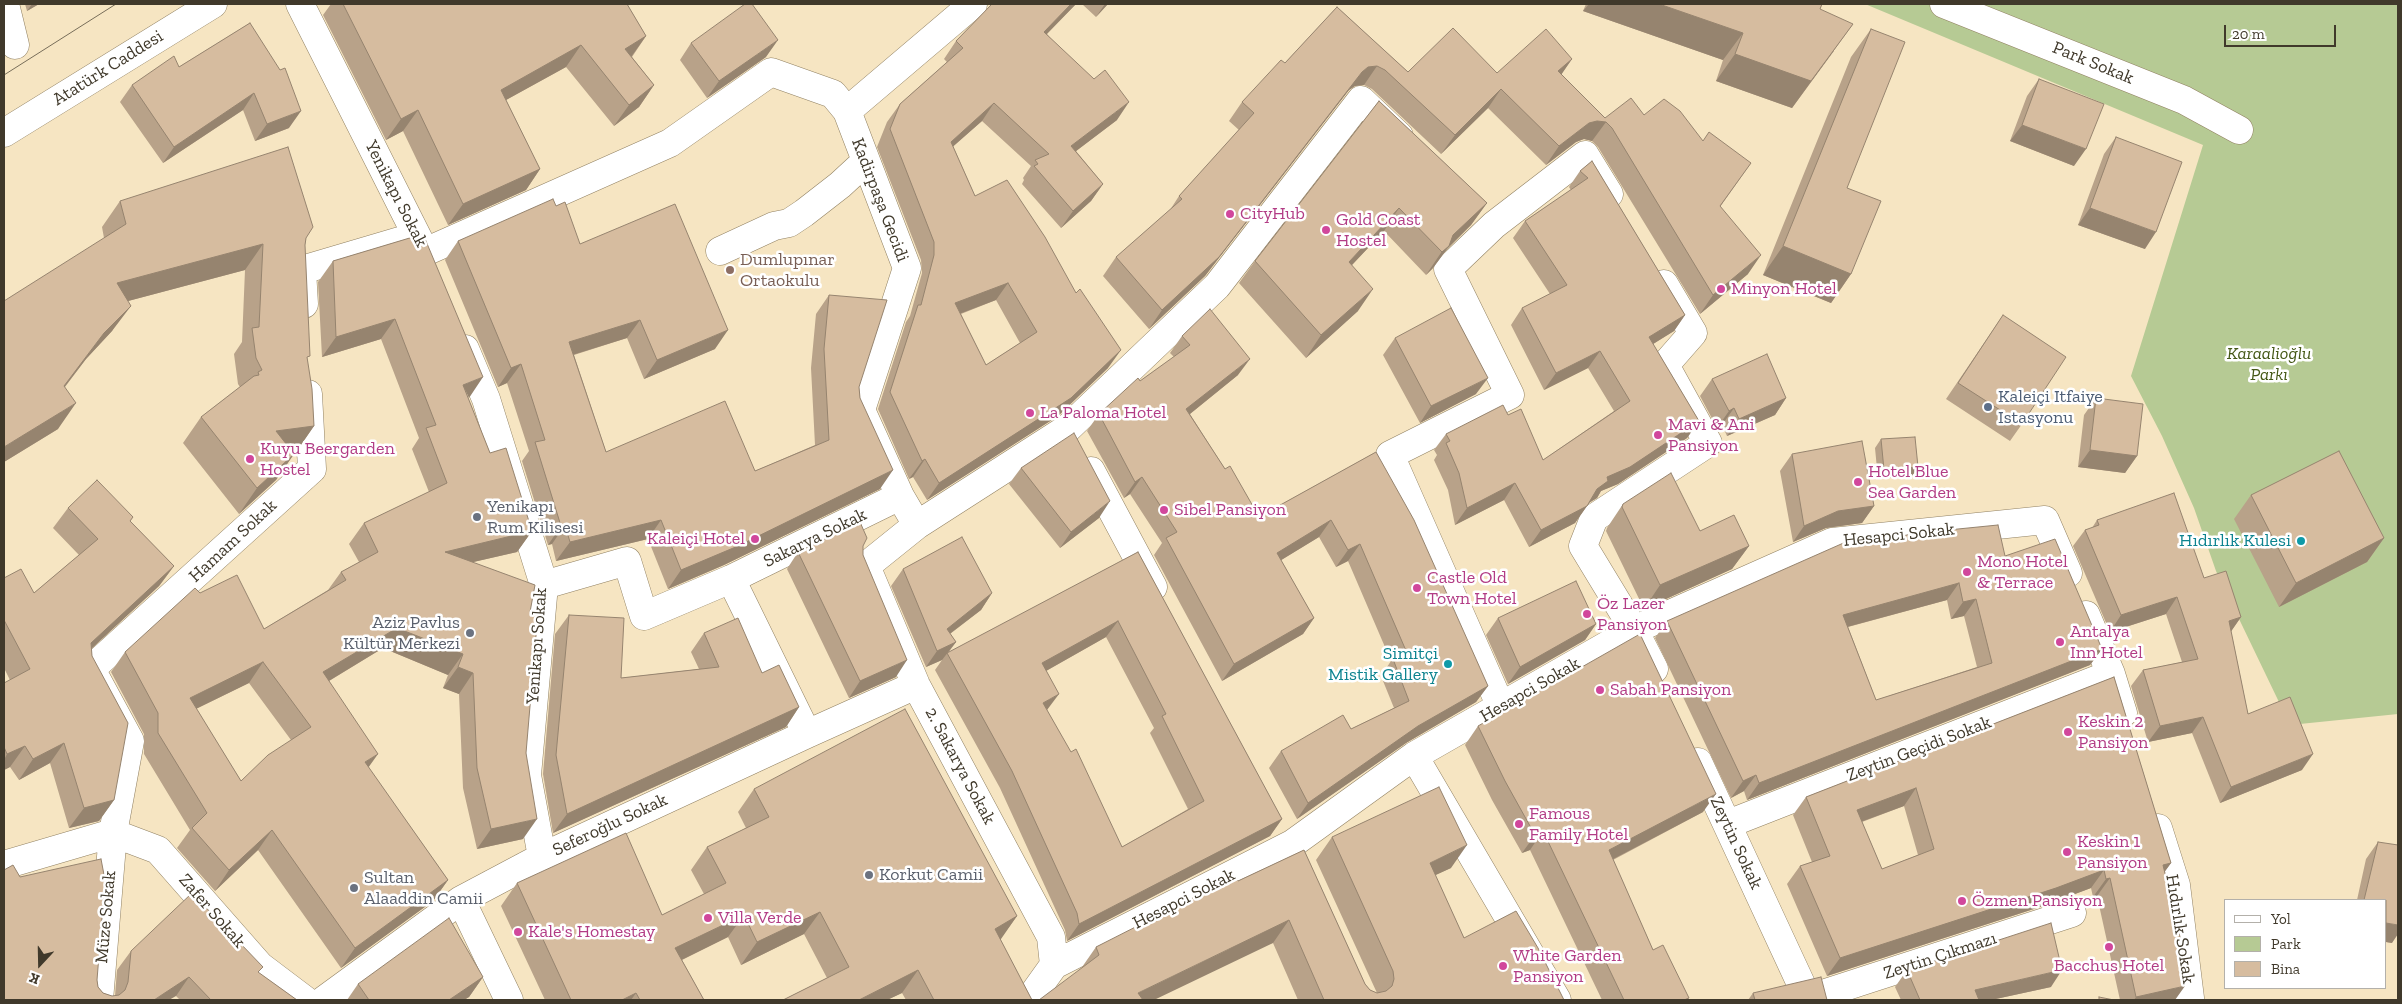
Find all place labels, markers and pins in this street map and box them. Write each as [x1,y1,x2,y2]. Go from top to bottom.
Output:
place label: CityHub [1240,203,1305,225]
marker: CityHub [1224,208,1236,220]
place label: Gold Coast Hostel [1336,209,1421,252]
marker: Gold Coast Hostel [1320,224,1332,236]
place label: Dumlupınar Ortaokulu [740,249,835,292]
marker: Dumlupınar Ortaokulu [724,264,736,276]
place label: Minyon Hotel [1731,278,1837,300]
marker: Minyon Hotel [1715,283,1727,295]
place label: Kaleiçi Itfaiye Istasyonu [1998,386,2103,428]
marker: Kaleiçi Itfaiye Istasyonu [1982,401,1994,413]
place label: La Paloma Hotel [1040,402,1166,424]
marker: La Paloma Hotel [1024,407,1036,419]
place label: Mavi & Ani Pansiyon [1668,414,1755,456]
marker: Mavi & Ani Pansiyon [1652,429,1664,441]
place label: Kuyu Beergarden Hostel [260,438,395,480]
marker: Kuyu Beergarden Hostel [244,453,256,465]
place label: Hotel Blue Sea Garden [1868,461,1956,504]
marker: Hotel Blue Sea Garden [1852,476,1864,488]
place label: Yenikapı Rum Kilisesi [487,496,584,538]
place label: Sibel Pansiyon [1174,499,1286,521]
marker: Sibel Pansiyon [1158,504,1170,516]
marker: Yenikapı Rum Kilisesi [471,511,483,523]
place label: Kaleiçi Hotel [647,528,745,550]
place label: Hıdırlık Kulesi [2179,530,2291,552]
marker: Kaleiçi Hotel [749,533,761,545]
marker: Hıdırlık Kulesi [2295,535,2307,547]
place label: Mono Hotel & Terrace [1977,551,2068,594]
marker: Mono Hotel & Terrace [1961,566,1973,578]
place label: Castle Old Town Hotel [1427,567,1517,610]
marker: Castle Old Town Hotel [1411,582,1423,594]
place label: Öz Lazer Pansiyon [1597,593,1667,636]
marker: Öz Lazer Pansiyon [1581,608,1593,620]
place label: Aziz Pavlus Kültür Merkezi [343,612,460,654]
place label: Antalya Inn Hotel [2070,621,2143,664]
marker: Aziz Pavlus Kültür Merkezi [464,627,476,639]
marker: Antalya Inn Hotel [2054,636,2066,648]
place label: Simitçi Mistik Gallery [1328,643,1438,686]
marker: Simitçi Mistik Gallery [1442,658,1454,670]
place label: Sabah Pansiyon [1610,679,1731,701]
marker: Sabah Pansiyon [1594,684,1606,696]
place label: Keskin 2 Pansiyon [2078,711,2148,754]
marker: Keskin 2 Pansiyon [2062,726,2074,738]
place label: Famous Family Hotel [1529,803,1628,846]
marker: Famous Family Hotel [1513,818,1525,830]
place label: Keskin 1 Pansiyon [2077,831,2147,874]
marker: Keskin 1 Pansiyon [2061,846,2073,858]
place label: Korkut Camii [879,864,983,886]
place label: Sultan Alaaddin Camii [364,867,483,910]
marker: Korkut Camii [863,869,875,881]
marker: Sultan Alaaddin Camii [348,882,360,894]
place label: Özmen Pansiyon [1972,890,2102,912]
marker: Özmen Pansiyon [1956,895,1968,907]
place label: Villa Verde [718,907,802,929]
marker: Villa Verde [702,912,714,924]
place label: Kale's Homestay [528,921,655,943]
marker: Kale's Homestay [512,926,524,938]
marker: Bacchus Hotel [2103,941,2115,953]
place label: White Garden Pansiyon [1513,945,1622,988]
place label: Bacchus Hotel [2054,955,2164,977]
marker: White Garden Pansiyon [1497,960,1509,972]

